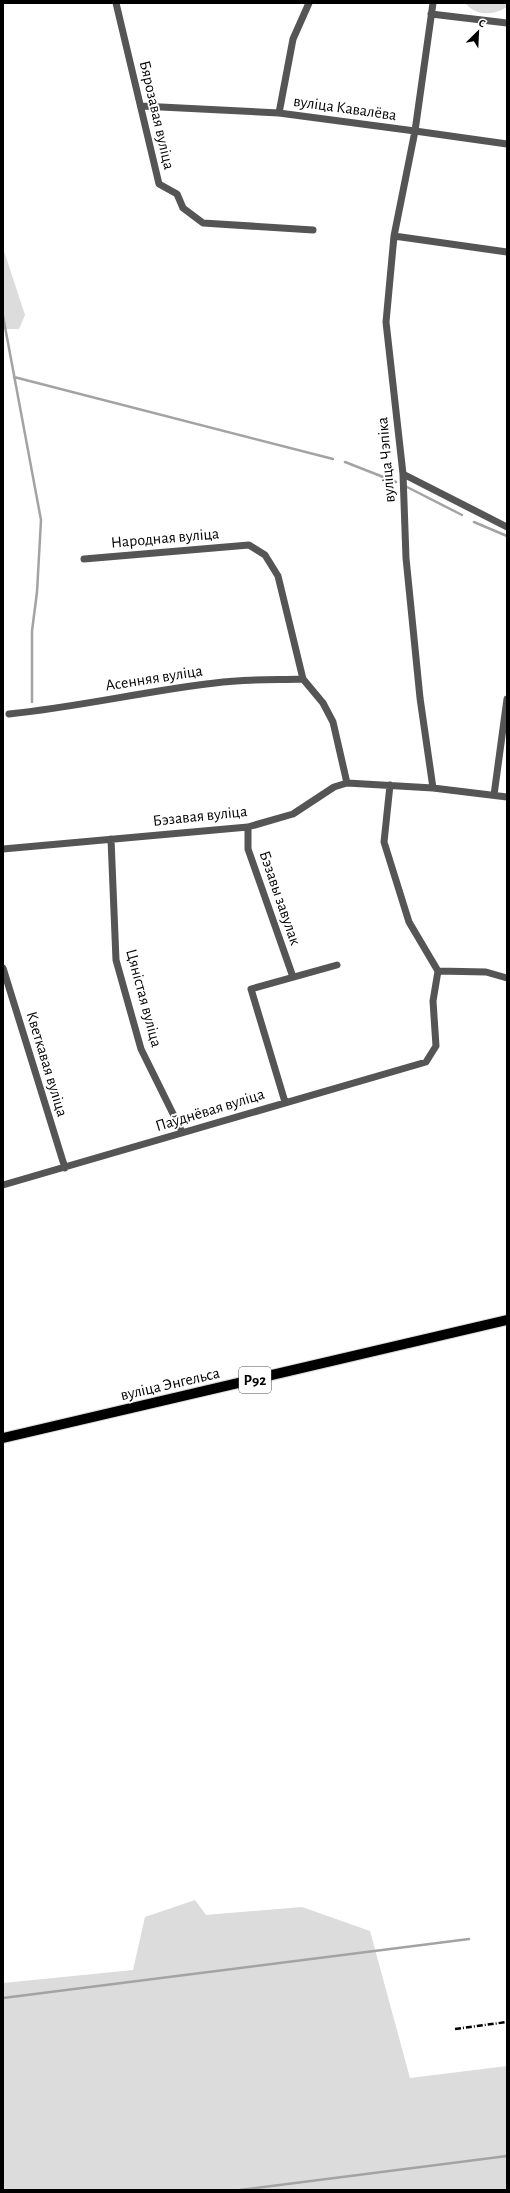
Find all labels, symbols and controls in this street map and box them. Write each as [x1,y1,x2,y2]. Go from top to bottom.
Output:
north arrow [458,12,498,52]
text: С [477,17,487,30]
street label: Бярозавая вуліца [136,59,177,171]
street label: вуліца Кавалёва [292,93,398,124]
street label: вуліца Чэпіка [374,416,399,504]
street label: Народная вуліца [110,525,220,552]
street label: Асенняя вуліца [104,662,204,695]
street label: Бэзавая вуліца [152,803,248,830]
street label: Бэзавы завулак [255,849,304,948]
street label: Цяністая вуліца [122,947,165,1049]
street label: Кветкавая вуліца [22,1009,71,1119]
street label: Паўднёвая вуліца [154,1086,267,1135]
street label: вуліца Энгельса [119,1365,221,1404]
road number: Р92 [239,1367,271,1393]

